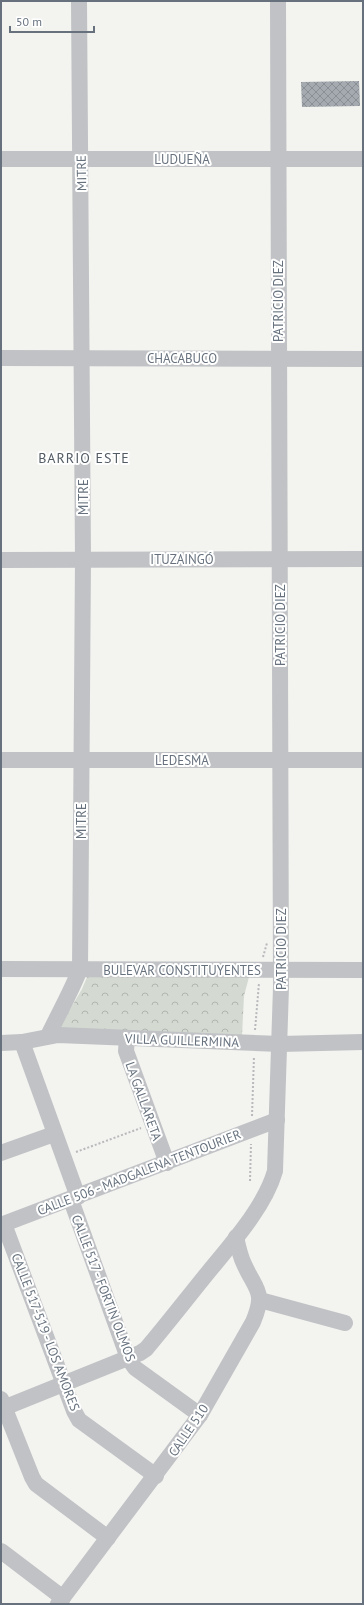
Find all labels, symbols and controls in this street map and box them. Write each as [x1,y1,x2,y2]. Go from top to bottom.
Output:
scale bar [10,8,94,34]
text: 50 m [16,14,42,29]
street label: LUDUEÑA [154,151,210,168]
street label: MITRE [73,155,90,191]
street label: PATRICIO DIEZ [270,260,287,342]
street label: CHACABUCO [147,350,217,367]
district label: BARRIO ESTE [38,449,130,467]
street label: MITRE [75,479,92,515]
street label: ITUZAINGÓ [150,551,214,568]
street label: PATRICIO DIEZ [272,584,289,666]
street label: LEDESMA [155,752,209,769]
street label: MITRE [73,803,90,839]
street label: PATRICIO DIEZ [273,908,290,990]
street label: BULEVAR CONSTITUYENTES [103,962,261,979]
street label: VILLA GUILLERMINA [124,1030,240,1051]
street label: LA GALLARETA [121,1059,166,1143]
street label: CALLE 506 - MADGALENA TENTOURIER [35,1126,244,1219]
street label: CALLE 517 - FORTIN OLMOS [68,1212,139,1364]
street label: CALLE 517-519 - LOS AMORES [8,1251,84,1414]
street label: CALLE 510 [165,1401,212,1460]

